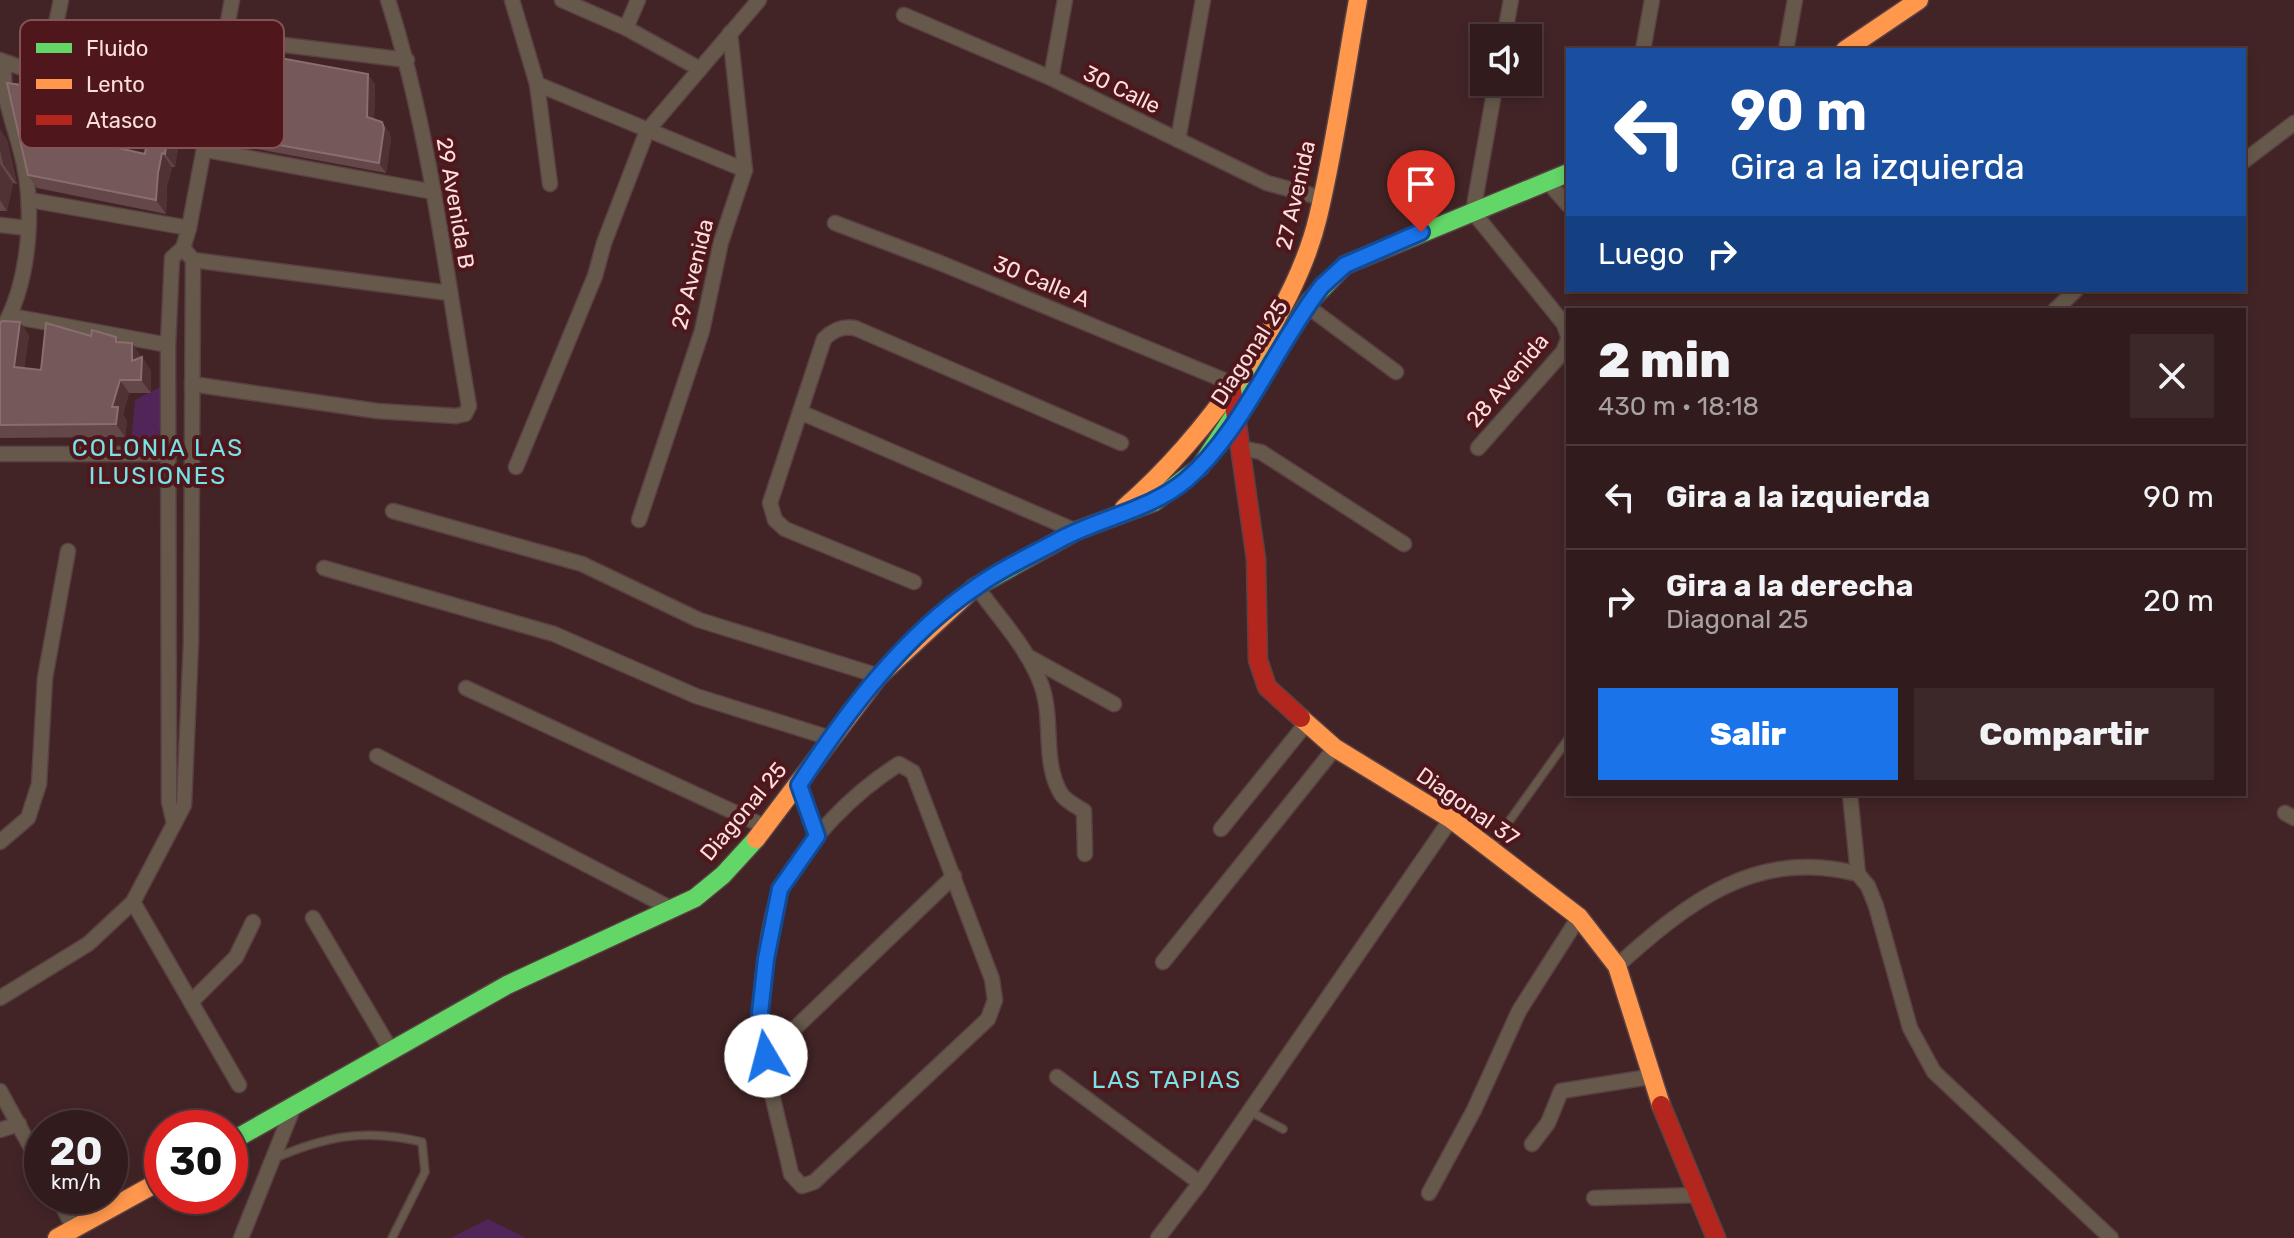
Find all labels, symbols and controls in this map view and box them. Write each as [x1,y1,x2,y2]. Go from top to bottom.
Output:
legend [20,20,284,148]
map controls [1470,24,1542,96]
button: sound [1470,24,1542,96]
text: Fluido [86,35,148,62]
street label: 30 Calle [1079,59,1165,120]
text: Lento [86,71,145,98]
text: 90 m [1730,78,1867,144]
icon: left [1598,80,1702,184]
text: Atasco [86,107,157,134]
street label: 29 Avenida B [431,135,480,271]
street label: 27 Avenida [1270,138,1321,252]
text: Gira a la izquierda [1730,145,2025,188]
pin [1387,150,1455,232]
icon: arrive [1399,162,1443,206]
street label: 29 Avenida [666,216,719,332]
icon: right [1700,232,1744,276]
text: Luego [1598,236,1684,272]
street label: 30 Calle A [989,250,1094,313]
street label: Diagonal 25 [1205,294,1294,410]
street label: 28 Avenida [1460,328,1554,433]
text: 2 min [1598,332,1731,389]
button: close [2130,334,2214,418]
text: 430 m · 18:18 [1598,391,1759,422]
district label: COLONIA LAS ILUSIONES [72,434,244,490]
icon: left [1598,475,1642,519]
text: Gira a la izquierda [1666,479,1930,515]
text: 90 m [2143,479,2214,515]
text: Gira a la derecha [1666,568,1913,604]
icon: right [1598,579,1642,623]
text: 20 m [2143,583,2214,619]
text: Diagonal 25 [1666,604,1809,635]
button: Salir [1598,688,1898,780]
button: Compartir [1914,688,2214,780]
street label: Diagonal 25 [694,756,792,866]
street label: Diagonal 37 [1411,761,1524,852]
position arrow [724,1014,808,1098]
district label: LAS TAPIAS [1092,1066,1242,1094]
speed limit sign: 30 [144,1110,248,1214]
text: 20 [49,1128,103,1175]
text: km/h [51,1170,101,1194]

